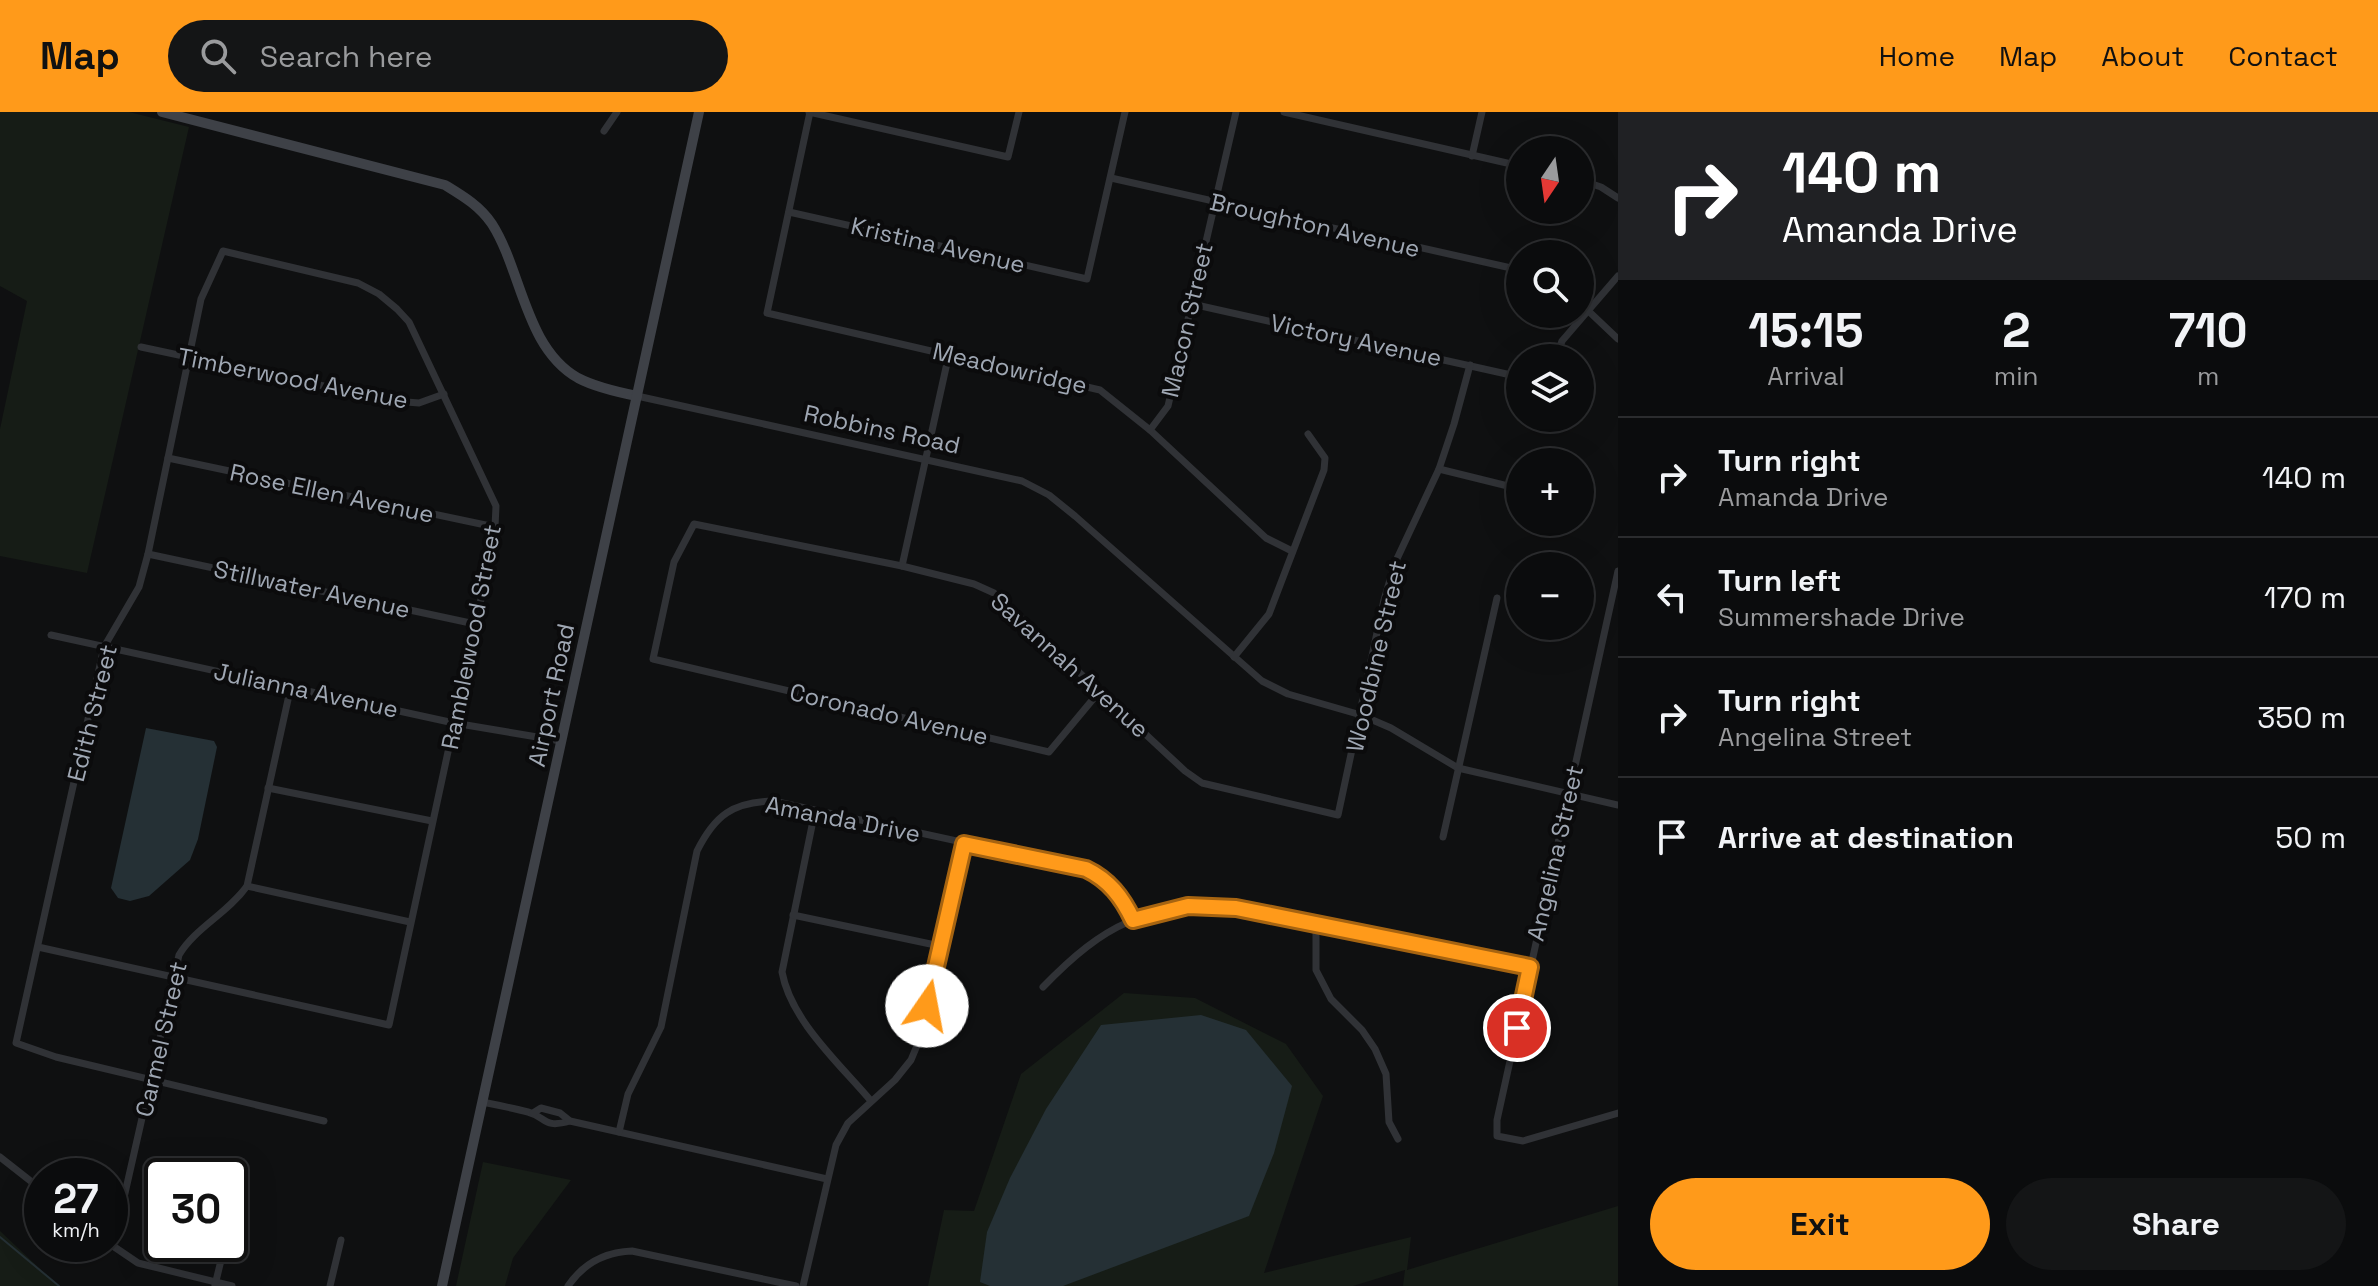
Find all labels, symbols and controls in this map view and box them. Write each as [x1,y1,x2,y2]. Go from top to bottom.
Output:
search box [168,20,728,92]
text: Map [40,32,120,80]
icon: search [196,34,240,78]
text: Search here [260,37,433,76]
text: Home [1879,38,1955,74]
text: Map [1999,38,2057,74]
text: About [2101,38,2184,74]
text: Contact [2228,38,2338,74]
north arrow [1506,136,1594,224]
map controls [1506,136,1594,640]
text: 140 m [1782,137,1941,208]
icon: right [1650,144,1754,248]
street label: Broughton Avenue [1207,186,1423,264]
text: Amanda Drive [1782,207,2018,253]
street label: Kristina Avenue [848,210,1028,280]
street label: Macon Street [1154,240,1220,400]
button: search [1506,240,1594,328]
text: 15:15 [1748,300,1864,361]
text: 2 [2002,300,2030,361]
text: 710 [2169,300,2248,361]
street label: Victory Avenue [1267,307,1445,373]
street label: Meadowridge [930,335,1090,401]
street label: Timberwood Avenue [175,340,411,416]
button: layers [1506,344,1594,432]
text: Arrival [1767,359,1845,393]
text: min [1994,359,2039,393]
text: m [2197,359,2219,393]
street label: Robbins Road [801,397,963,461]
text: Turn right [1718,441,1861,480]
button: + [1506,448,1594,536]
icon: right [1650,455,1694,499]
street label: Rose Ellen Avenue [227,456,437,530]
text: 140 m [2262,458,2346,497]
text: Amanda Drive [1718,480,1888,514]
street label: Ramblewood Street [434,522,508,752]
button: − [1506,552,1594,640]
street label: Stillwater Avenue [211,553,413,625]
street label: Woodbine Street [1339,557,1413,755]
text: Turn left [1718,561,1841,600]
icon: left [1650,575,1694,619]
text: 170 m [2264,578,2346,617]
street label: Savannah Avenue [984,586,1156,744]
text: Summershade Drive [1718,600,1965,634]
street label: Airport Road [521,621,581,769]
street label: Edith Street [60,641,124,785]
street label: Julianna Avenue [211,655,401,725]
street label: Coronado Avenue [787,676,991,752]
text: Turn right [1718,681,1861,720]
icon: right [1650,695,1694,739]
text: 350 m [2257,698,2346,737]
text: Angelina Street [1718,720,1912,754]
street label: Angelina Street [1520,762,1590,944]
street label: Amanda Drive [763,789,923,849]
icon: arrive [1650,815,1694,859]
text: Arrive at destination [1718,818,2014,857]
text: 50 m [2275,818,2346,857]
street label: Carmel Street [128,958,194,1120]
position arrow [885,964,969,1048]
pin [1483,994,1551,1062]
icon: arrive [1495,1006,1539,1050]
speed limit sign: 30 [144,1158,248,1262]
text: 27 [53,1174,99,1225]
button: Exit [1650,1178,1990,1270]
button: Share [2006,1178,2346,1270]
text: km/h [52,1217,100,1243]

